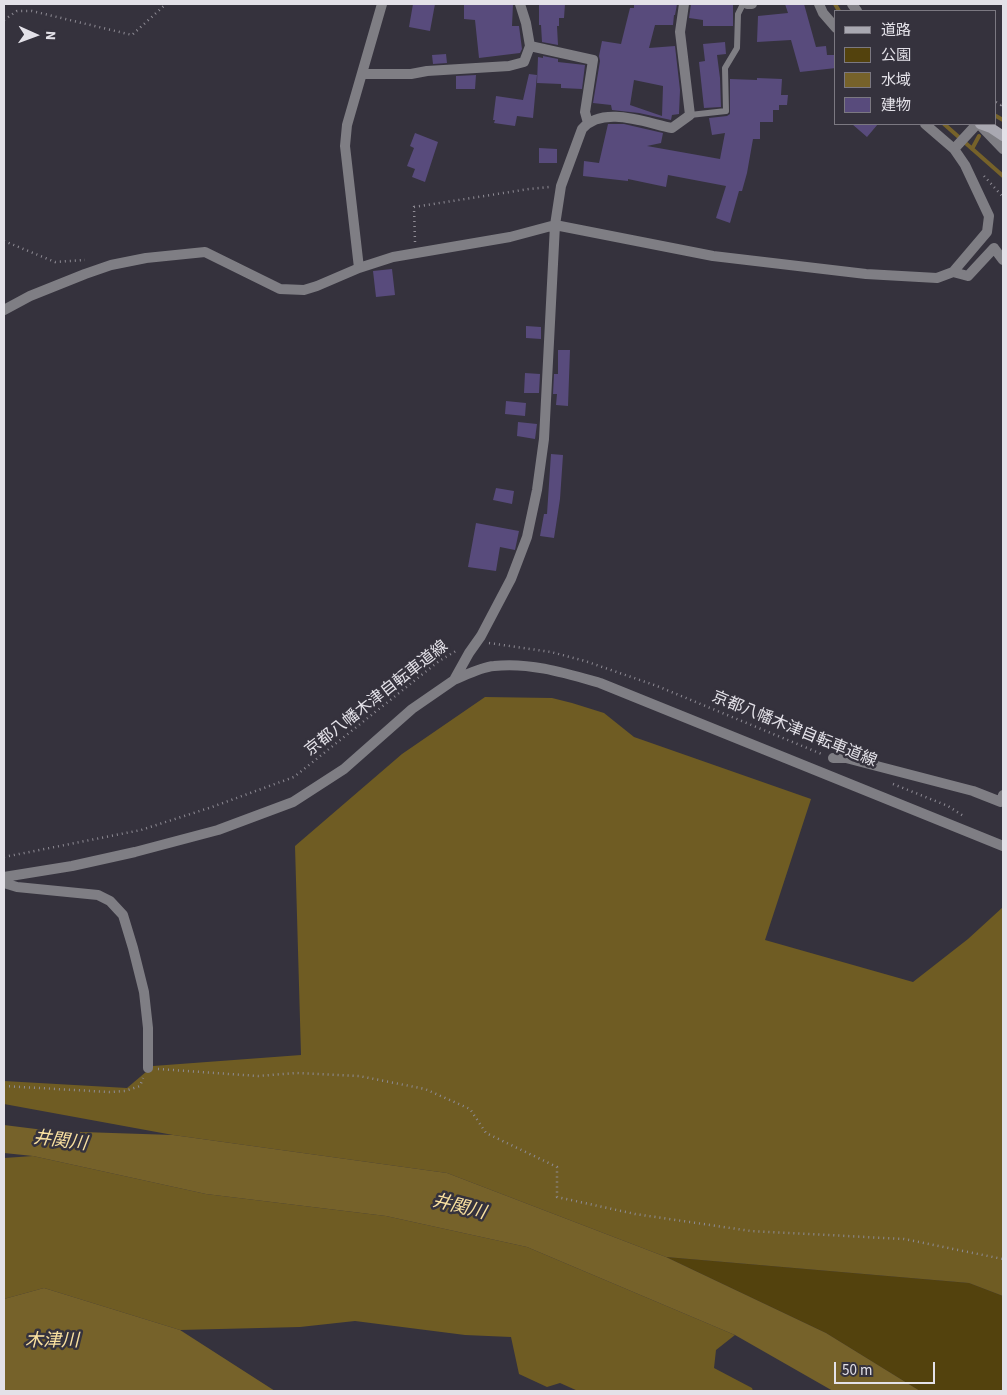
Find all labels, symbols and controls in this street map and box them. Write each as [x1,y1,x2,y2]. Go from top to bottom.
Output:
north arrow [10,10,60,60]
legend [834,10,997,125]
text: 道路 [881,20,911,41]
text: N [40,31,60,41]
text: 公園 [881,45,911,66]
text: 水域 [881,70,911,91]
text: 建物 [881,95,911,116]
street label: 京都八幡木津自転車道線 [302,637,452,761]
street label: 京都八幡木津自転車道線 [709,688,879,772]
water label: 井関川 [32,1128,88,1156]
water label: 井関川 [430,1191,488,1225]
water label: 木津川 [25,1331,79,1353]
scale bar [837,1352,938,1384]
text: 50 m [842,1360,872,1381]

